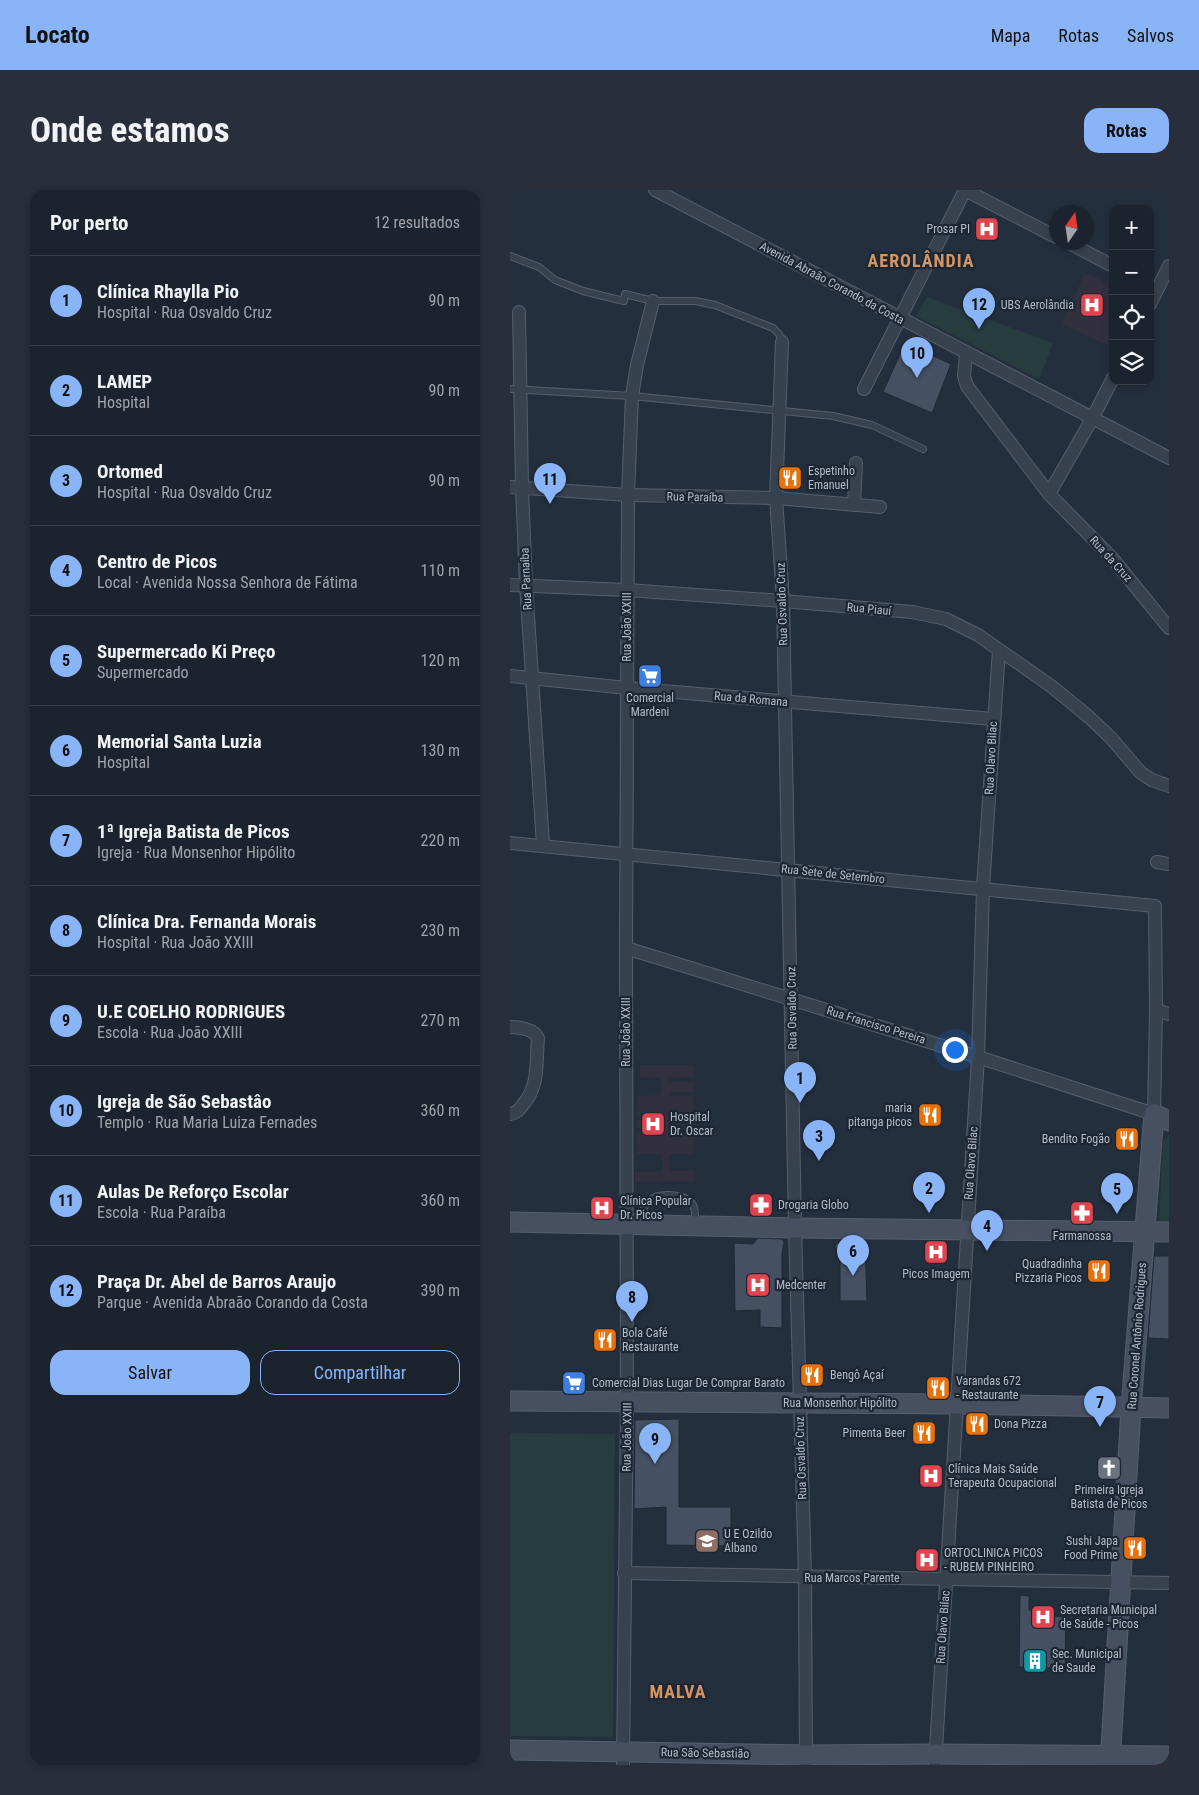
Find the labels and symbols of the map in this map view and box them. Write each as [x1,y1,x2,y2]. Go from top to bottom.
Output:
north arrow [1049,205,1094,250]
hospital icon: Prosar PI [974,216,1000,242]
place label: Prosar PI [927,222,970,236]
street label: Avenida Abraão Corando da Costa [757,239,907,327]
district label: AEROLÂNDIA [868,250,974,271]
pin: 12 [963,288,995,329]
hospital icon: UBS Aerolândia [1079,292,1105,318]
place label: UBS Aerolândia [1001,298,1074,312]
pin: 10 [901,337,933,378]
pin: 11 [534,463,566,504]
place label: Espetinho Emanuel [808,464,855,492]
restaurant icon: Espetinho Emanuel [777,465,803,491]
street label: Rua Paraíba [667,490,724,504]
street label: Rua da Cruz [1087,533,1135,585]
street label: Rua Parnaíba [517,547,535,611]
street label: Rua Osvaldo Cruz [774,562,790,646]
street label: Rua João XXIII [620,592,634,662]
street label: Rua Piauí [846,600,893,618]
supermarket icon: Comercial Mardeni [637,663,663,689]
street label: Rua da Romana [714,689,789,709]
place label: Comercial Mardeni [626,691,674,719]
street label: Rua Olavo Bilac [982,720,1000,795]
street label: Rua Sete de Setembro [780,862,886,886]
street label: Rua Osvaldo Cruz [784,966,800,1050]
street label: Rua João XXIII [619,997,633,1067]
street label: Rua Francisco Pereira [825,1003,927,1047]
your location [942,1037,968,1063]
pin: 1 [784,1062,816,1103]
place label: maria pitanga picos [848,1101,912,1129]
restaurant icon: maria pitanga picos [917,1102,943,1128]
place label: Hospital Dr. Oscar [670,1110,714,1138]
hospital icon: Hospital Dr. Oscar [640,1111,666,1137]
pin: 3 [803,1120,835,1161]
street label: Rua Olavo Bilac [961,1125,981,1200]
restaurant icon: Bendito Fogão [1114,1126,1140,1152]
place label: Bendito Fogão [1042,1132,1110,1146]
pin: 2 [913,1172,945,1213]
pin: 5 [1101,1173,1133,1214]
pharmacy icon: Drogaria Globo [748,1192,774,1218]
place label: Clínica Popular Dr. Picos [620,1194,692,1222]
hospital icon: Clínica Popular Dr. Picos [589,1195,615,1221]
place label: Drogaria Globo [778,1198,849,1212]
pharmacy icon: Farmanossa [1069,1200,1095,1226]
pin: 4 [971,1210,1003,1251]
place label: Farmanossa [1053,1229,1111,1243]
pin: 6 [837,1235,869,1276]
hospital icon: Picos Imagem [923,1239,949,1265]
place label: Quadradinha Pizzaria Picos [1015,1257,1082,1285]
restaurant icon: Quadradinha Pizzaria Picos [1086,1258,1112,1284]
street label: Rua Coronel Antônio Rodrigues [1125,1262,1149,1410]
place label: Picos Imagem [902,1267,970,1281]
hospital icon: Medcenter [745,1272,771,1298]
place label: Medcenter [776,1278,827,1292]
pin: 8 [616,1281,648,1322]
place label: Bola Café Restaurante [622,1326,679,1354]
restaurant icon: Bola Café Restaurante [592,1327,618,1353]
restaurant icon: Bengô Açaí [799,1362,825,1388]
place label: Bengô Açaí [830,1368,885,1382]
supermarket icon: Comercial Dias Lugar De Comprar Barato [561,1370,587,1396]
place label: Varandas 672 - Restaurante [956,1374,1021,1402]
restaurant icon: Varandas 672 - Restaurante [925,1375,951,1401]
place label: Comercial Dias Lugar De Comprar Barato [592,1376,785,1390]
pin: 7 [1084,1386,1116,1427]
street label: Rua Monsenhor Hipólito [783,1396,897,1410]
street label: Rua João XXIII [619,1402,635,1472]
restaurant icon: Dona Pizza [964,1411,990,1437]
street label: Rua Osvaldo Cruz [793,1416,809,1500]
place label: Dona Pizza [994,1417,1047,1431]
restaurant icon: Pimenta Beer [911,1420,937,1446]
pin: 9 [639,1423,671,1464]
place label: Pimenta Beer [843,1426,906,1440]
church icon: Primeira Igreja Batista de Picos [1096,1455,1122,1481]
place label: Clínica Mais Saúde Terapeuta Ocupacional [948,1462,1057,1490]
hospital icon: Clínica Mais Saúde Terapeuta Ocupacional [918,1463,944,1489]
place label: Primeira Igreja Batista de Picos [1071,1483,1147,1511]
place label: U E Ozildo Albano [724,1527,772,1555]
school or university icon: U E Ozildo Albano [694,1528,720,1554]
place label: Sushi Japa Food Prime [1064,1534,1118,1562]
restaurant icon: Sushi Japa Food Prime [1122,1535,1148,1561]
place label: ORTOCLINICA PICOS - RUBEM PINHEIRO [944,1546,1043,1574]
hospital icon: ORTOCLINICA PICOS - RUBEM PINHEIRO [914,1547,940,1573]
street label: Rua Marcos Parente [804,1571,900,1585]
street label: Rua Olavo Bilac [933,1589,953,1664]
place label: Secretaria Municipal de Saúde - Picos [1060,1603,1157,1631]
hospital icon: Secretaria Municipal de Saúde - Picos [1030,1604,1056,1630]
place label: Sec. Municipal de Saude [1052,1647,1121,1675]
building icon: Sec. Municipal de Saude [1022,1648,1048,1674]
district label: MALVA [650,1681,706,1702]
street label: Rua São Sebastião [661,1745,749,1761]

